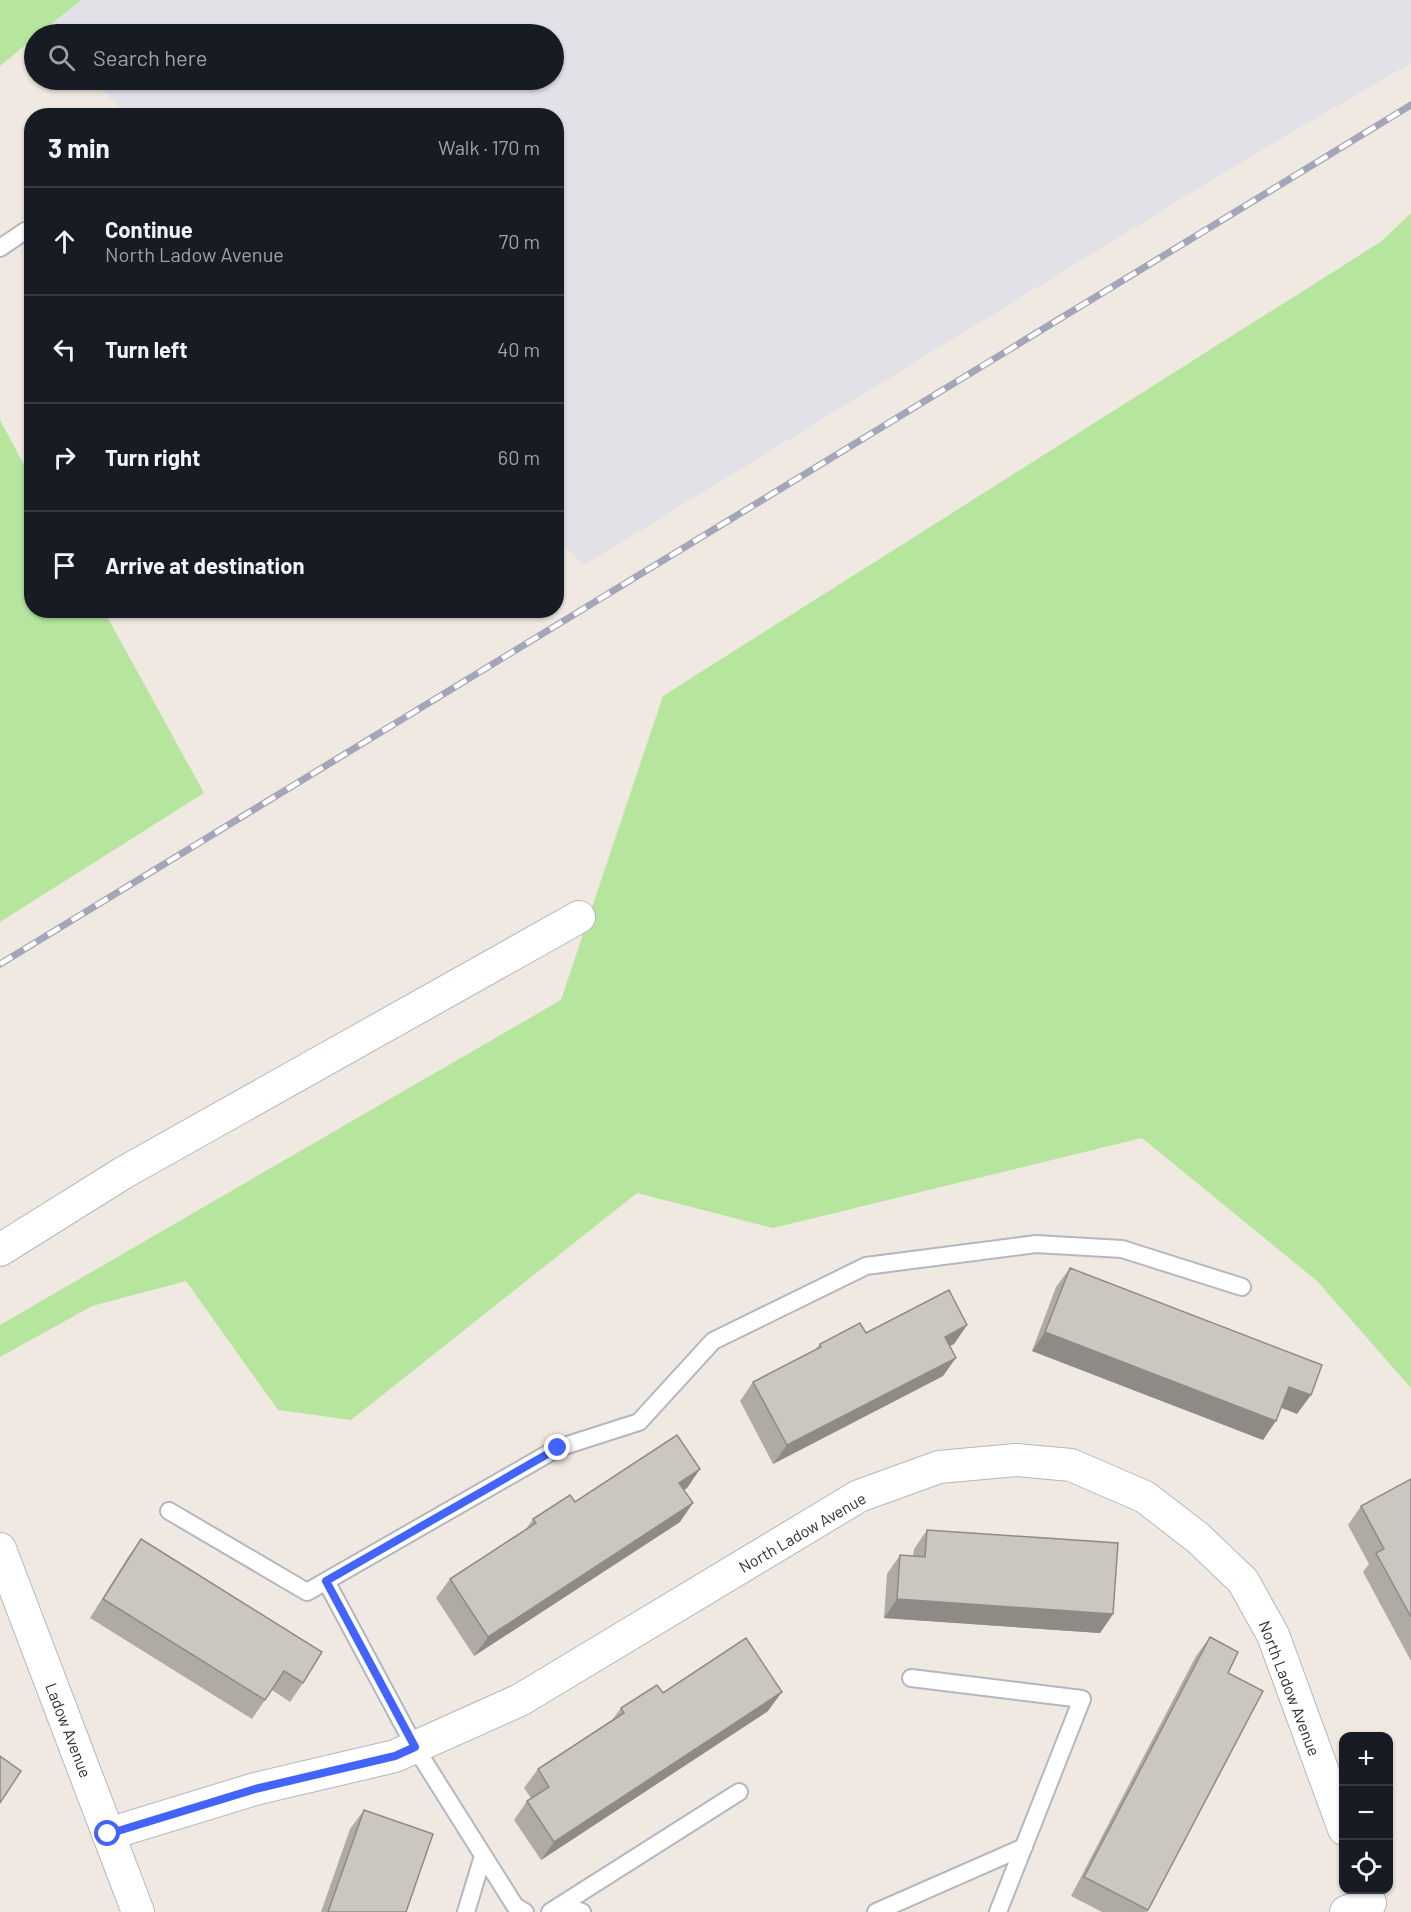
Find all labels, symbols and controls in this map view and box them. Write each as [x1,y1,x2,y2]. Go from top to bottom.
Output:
search box [24,24,564,90]
icon: search [45,41,78,74]
text: Search here [93,44,207,70]
text: 3 min [48,132,110,163]
text: Walk · 170 m [438,135,540,159]
text: Continue [105,216,193,242]
icon: ahead [48,225,81,258]
text: 70 m [499,229,540,253]
text: North Ladow Avenue [105,242,284,266]
icon: left [48,333,81,366]
text: Turn left [105,336,188,362]
text: 40 m [497,337,540,361]
icon: right [48,441,81,474]
text: Turn right [105,444,200,470]
text: 60 m [498,445,540,469]
icon: arrive [48,549,81,582]
text: Arrive at destination [105,552,304,578]
route end [544,1434,570,1460]
street label: North Ladow Avenue [735,1488,869,1576]
street label: North Ladow Avenue [1255,1618,1325,1758]
street label: Ladow Avenue [42,1680,96,1780]
map controls [1339,1732,1393,1894]
button: + [1339,1732,1393,1786]
button: − [1339,1786,1393,1840]
route start [94,1820,120,1846]
button: locate [1339,1840,1393,1894]

